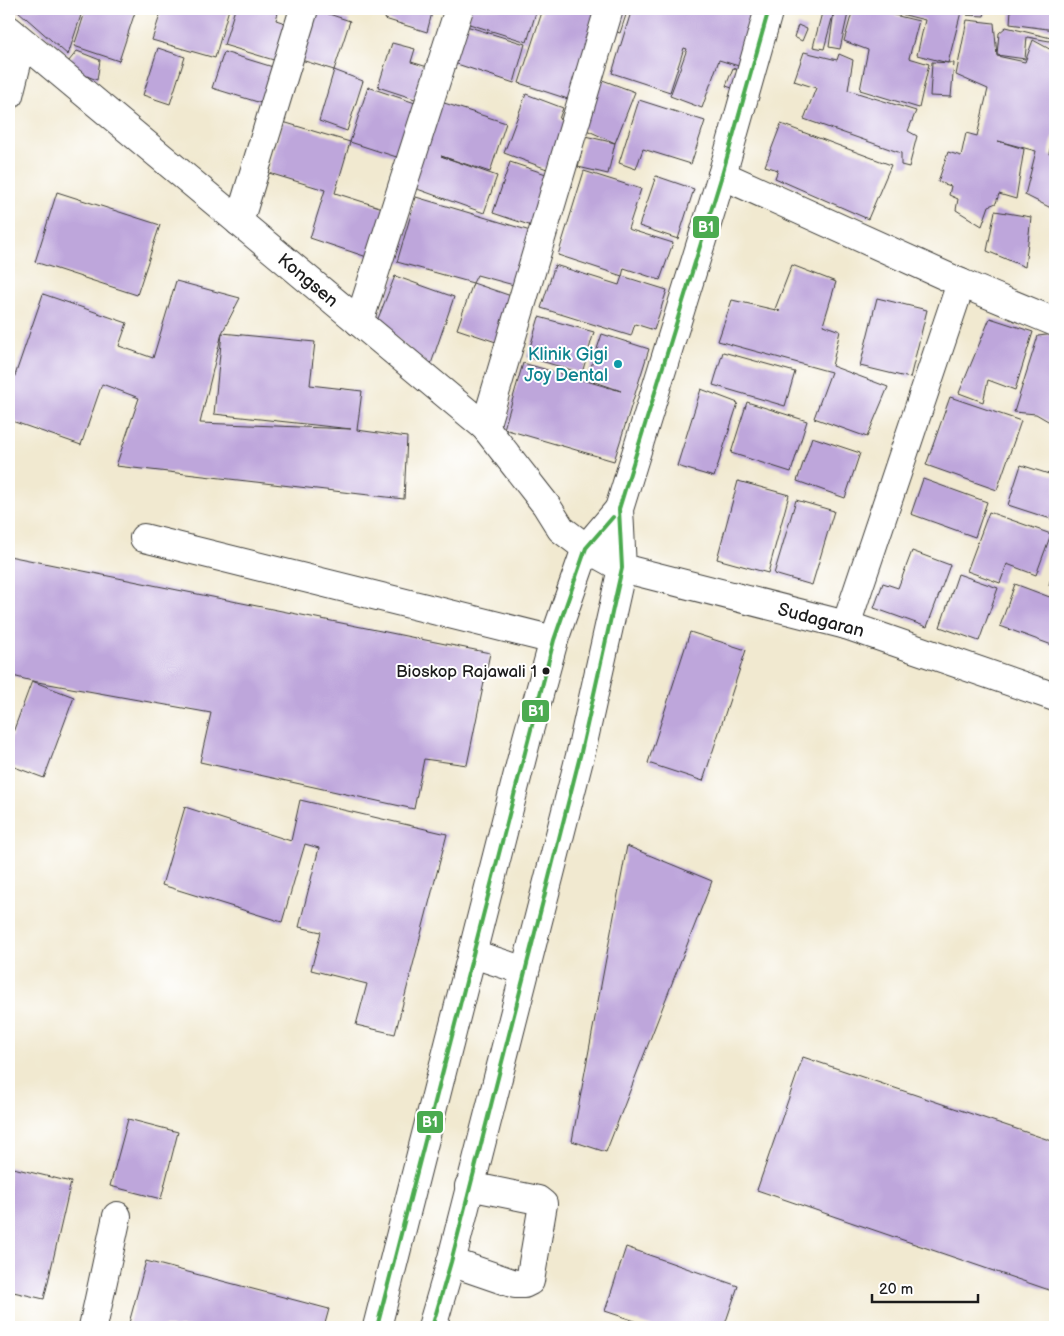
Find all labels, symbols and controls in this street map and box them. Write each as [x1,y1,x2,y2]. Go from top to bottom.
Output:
line badge: B1 [692,215,720,239]
text: B1 [698,219,714,236]
street label: Kongsen [273,249,342,312]
place label: Klinik Gigi Joy Dental [524,344,608,386]
marker: Klinik Gigi Joy Dental [612,358,624,370]
street label: Sudagaran [775,599,866,642]
place label: Bioskop Rajawali 1 [396,662,537,682]
marker: Bioskop Rajawali 1 [541,666,551,676]
line badge: B1 [521,699,550,723]
text: B1 [528,703,544,720]
line badge: B1 [416,1110,444,1134]
text: B1 [422,1114,438,1131]
scale bar [872,1271,978,1303]
text: 20 m [879,1280,913,1299]

